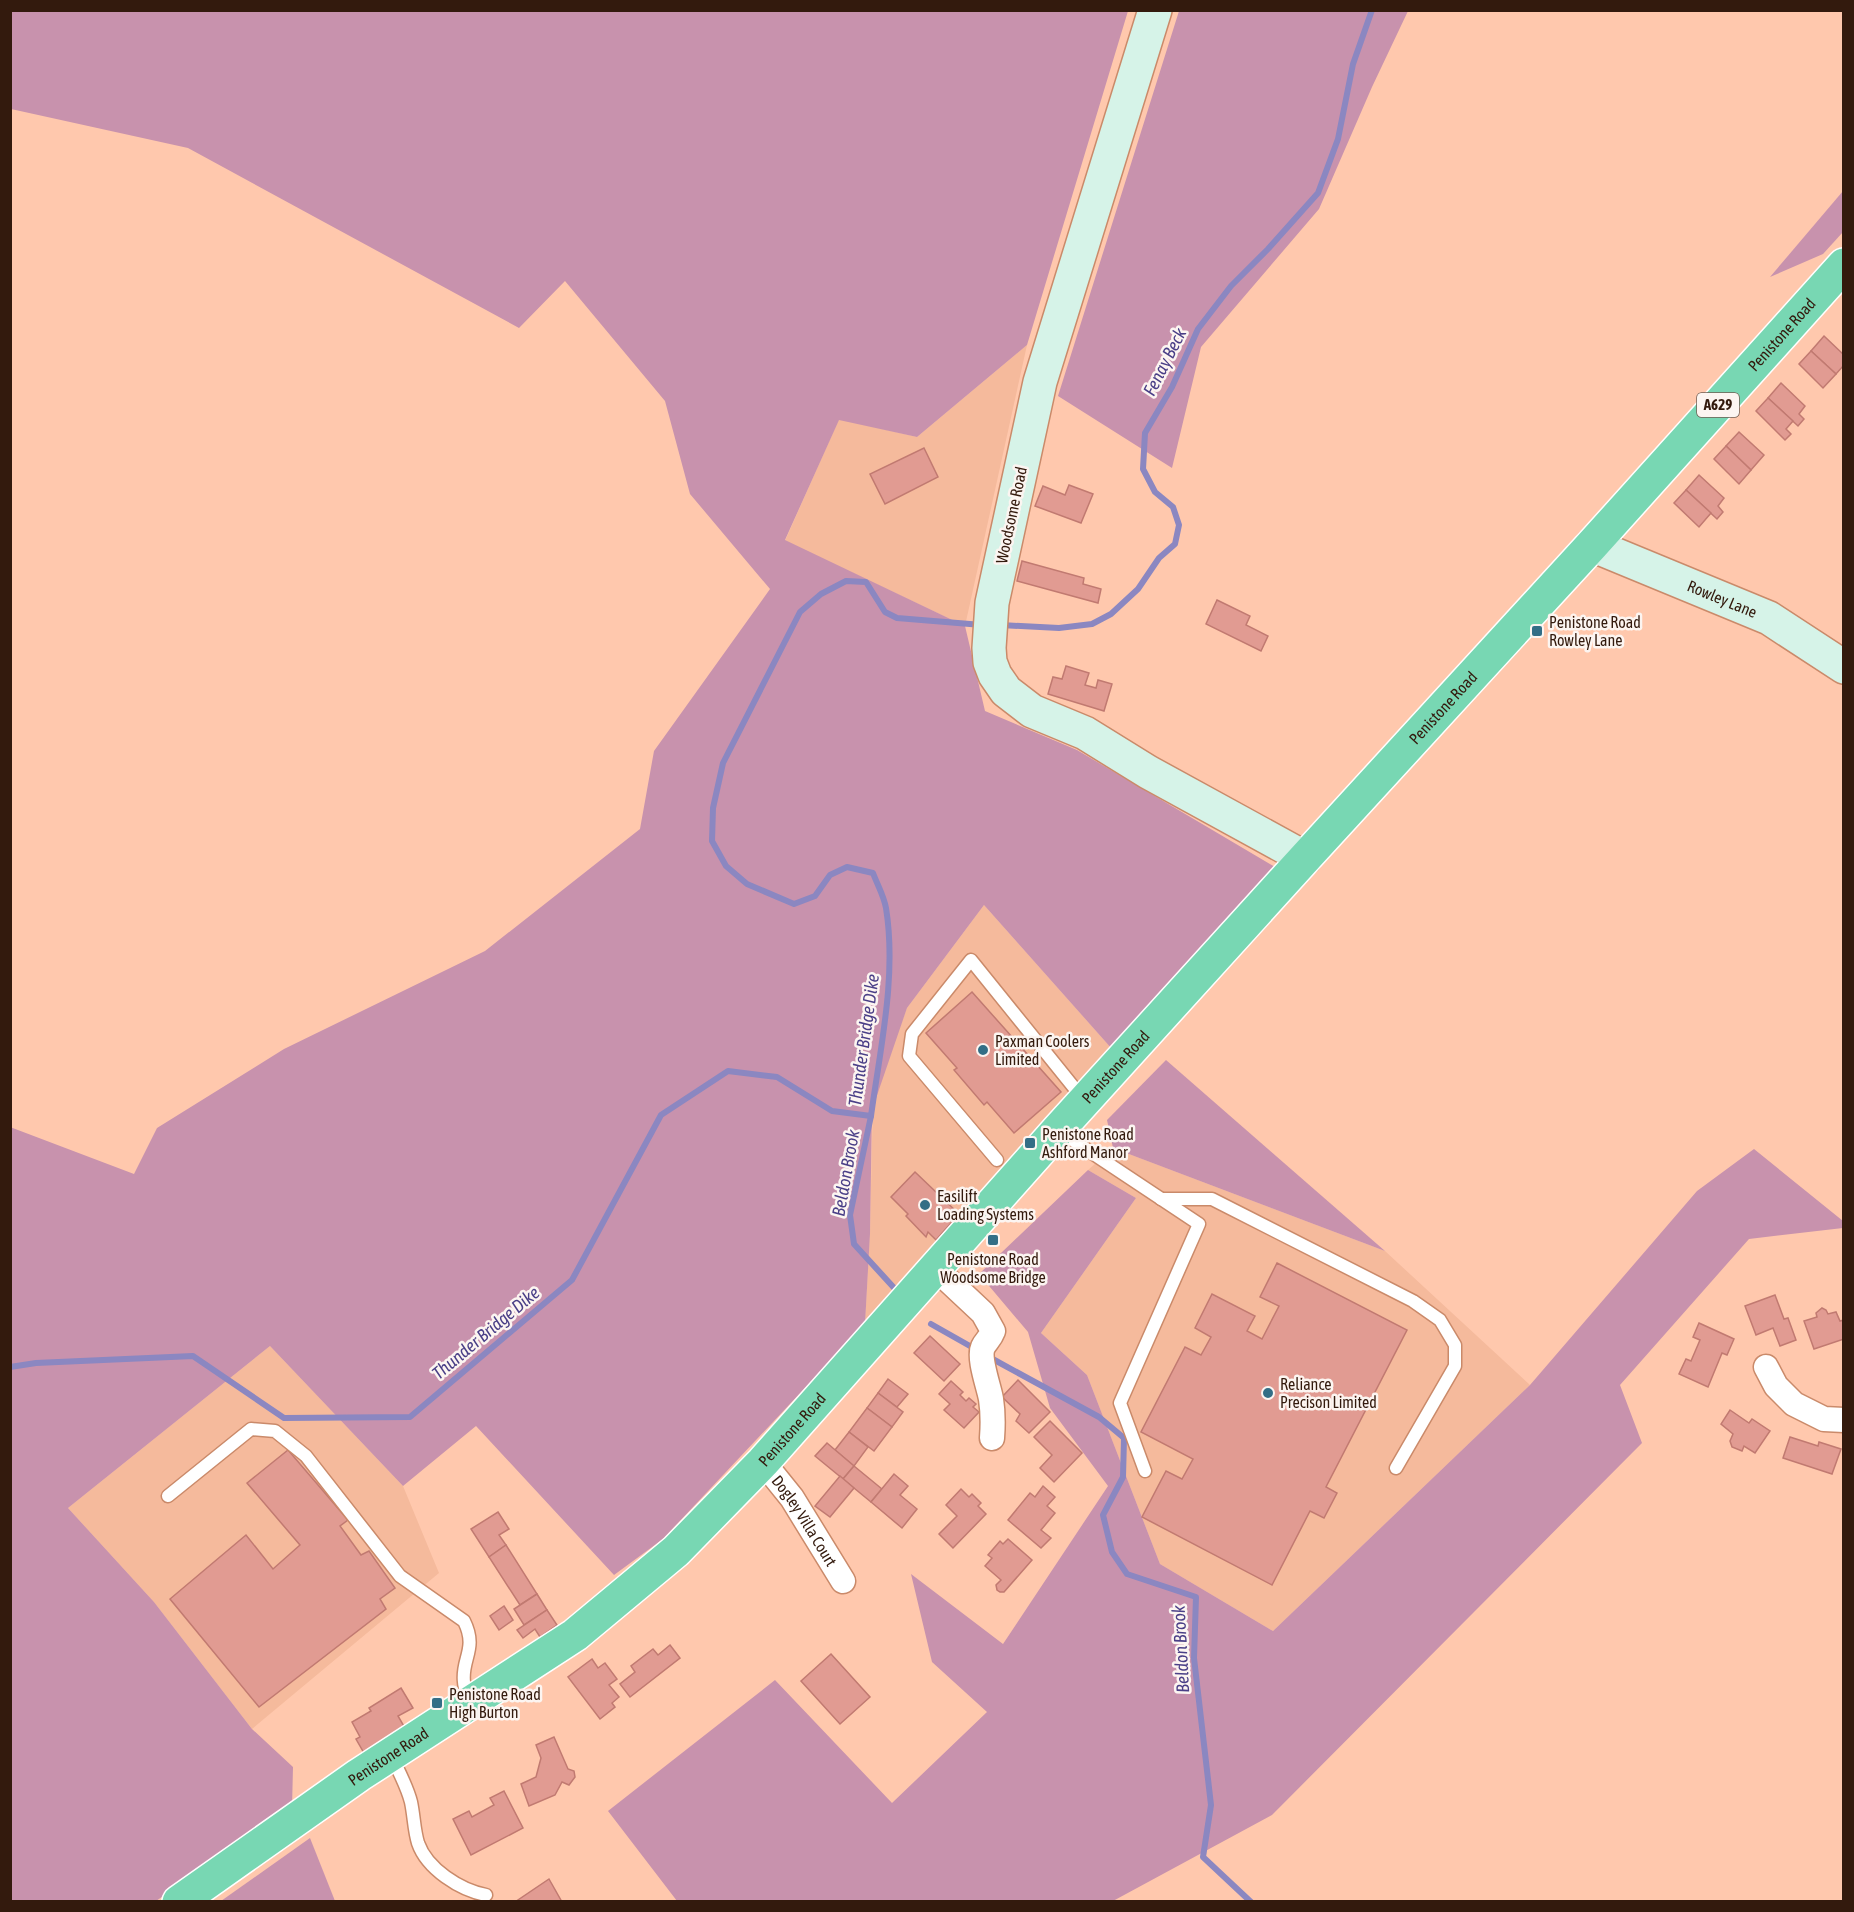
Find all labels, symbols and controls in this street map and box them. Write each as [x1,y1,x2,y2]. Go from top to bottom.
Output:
street label: Penistone Road [1744,294,1819,375]
water label: Fenay Beck [1139,324,1191,399]
road number: A629 [1697,393,1739,417]
street label: Woodsome Road [992,465,1030,565]
street label: Rowley Lane [1685,576,1760,621]
place label: Penistone Road Rowley Lane [1549,613,1641,650]
marker: Penistone Road Rowley Lane [1530,624,1544,638]
street label: Penistone Road [1405,668,1481,748]
water label: Thunder Bridge Dike [844,972,883,1107]
street label: Penistone Road [1078,1027,1153,1107]
place label: Paxman Coolers Limited [995,1032,1090,1068]
marker: Paxman Coolers Limited [976,1043,990,1057]
place label: Penistone Road Ashford Manor [1042,1125,1134,1161]
water label: Beldon Brook [828,1127,864,1218]
marker: Penistone Road Ashford Manor [1023,1136,1037,1150]
place label: Easilift Loading Systems [937,1187,1034,1224]
marker: Easilift Loading Systems [918,1198,932,1212]
marker: Penistone Road Woodsome Bridge [986,1233,1000,1247]
place label: Penistone Road Woodsome Bridge [940,1250,1046,1287]
water label: Thunder Bridge Dike [428,1282,544,1384]
place label: Reliance Precison Limited [1280,1375,1377,1411]
marker: Reliance Precison Limited [1261,1386,1275,1400]
street label: Penistone Road [755,1389,829,1470]
street label: Dogley Villa Court [768,1472,841,1570]
water label: Beldon Brook [1168,1604,1193,1693]
place label: Penistone Road High Burton [449,1685,541,1722]
marker: Penistone Road High Burton [430,1696,444,1710]
street label: Penistone Road [345,1724,432,1789]

